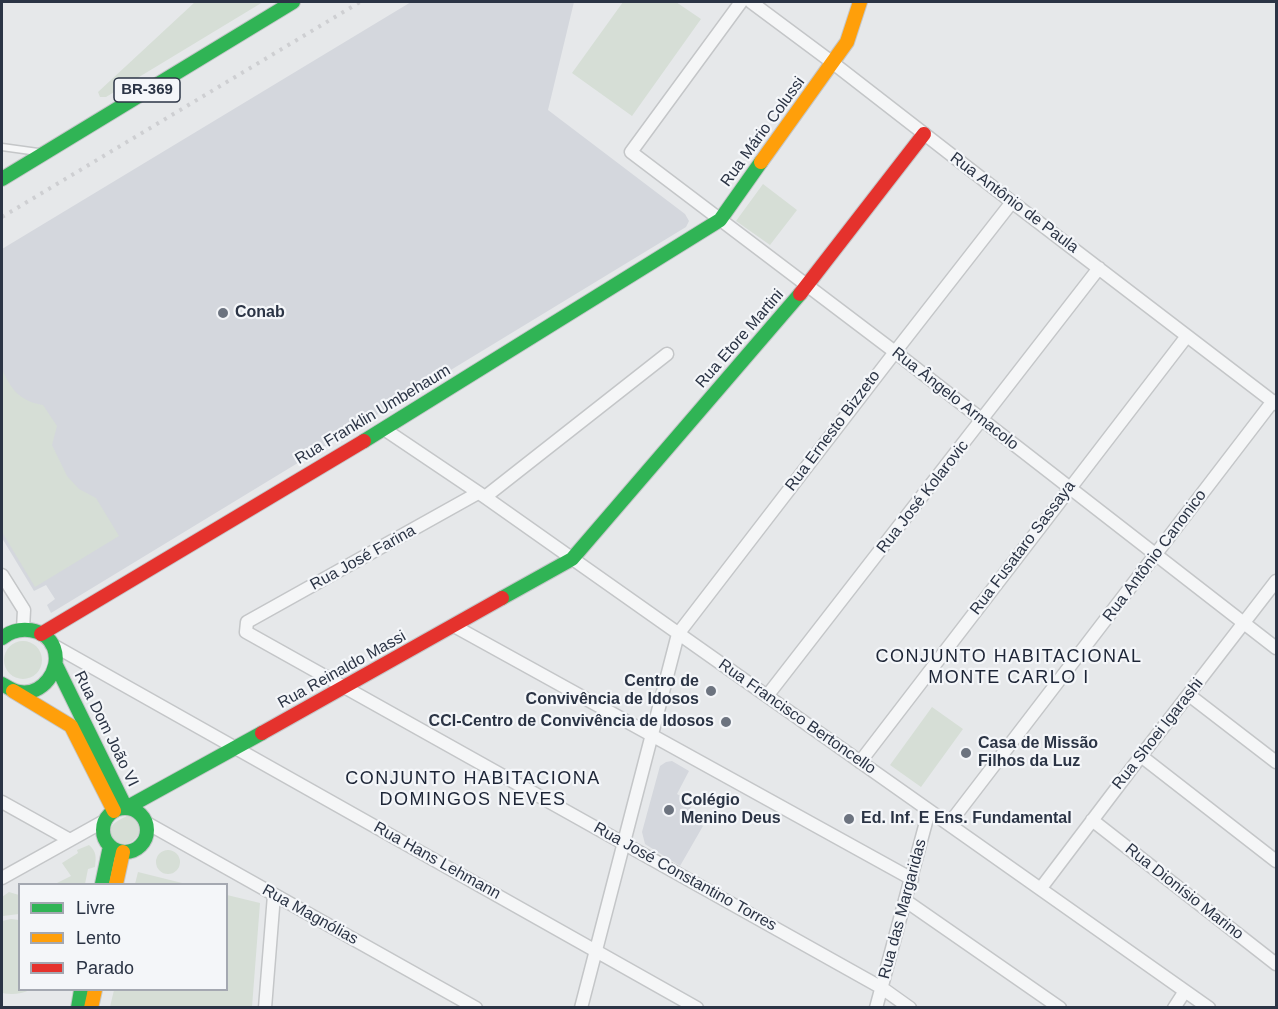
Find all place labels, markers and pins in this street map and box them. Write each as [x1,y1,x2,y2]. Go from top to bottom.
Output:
place label: Conab [235,303,285,323]
marker: Conab [216,306,230,320]
place label: Centro de Convivência de Idosos [526,672,699,710]
marker: Centro de Convivência de Idosos [704,684,718,698]
place label: CCI-Centro de Convivência de Idosos [429,712,714,732]
marker: CCI-Centro de Convivência de Idosos [719,715,733,729]
place label: Casa de Missão Filhos da Luz [978,734,1098,772]
marker: Casa de Missão Filhos da Luz [959,746,973,760]
place label: Colégio Menino Deus [681,791,781,829]
marker: Colégio Menino Deus [662,803,676,817]
place label: Ed. Inf. E Ens. Fundamental [861,809,1072,829]
marker: Ed. Inf. E Ens. Fundamental [842,812,856,826]

